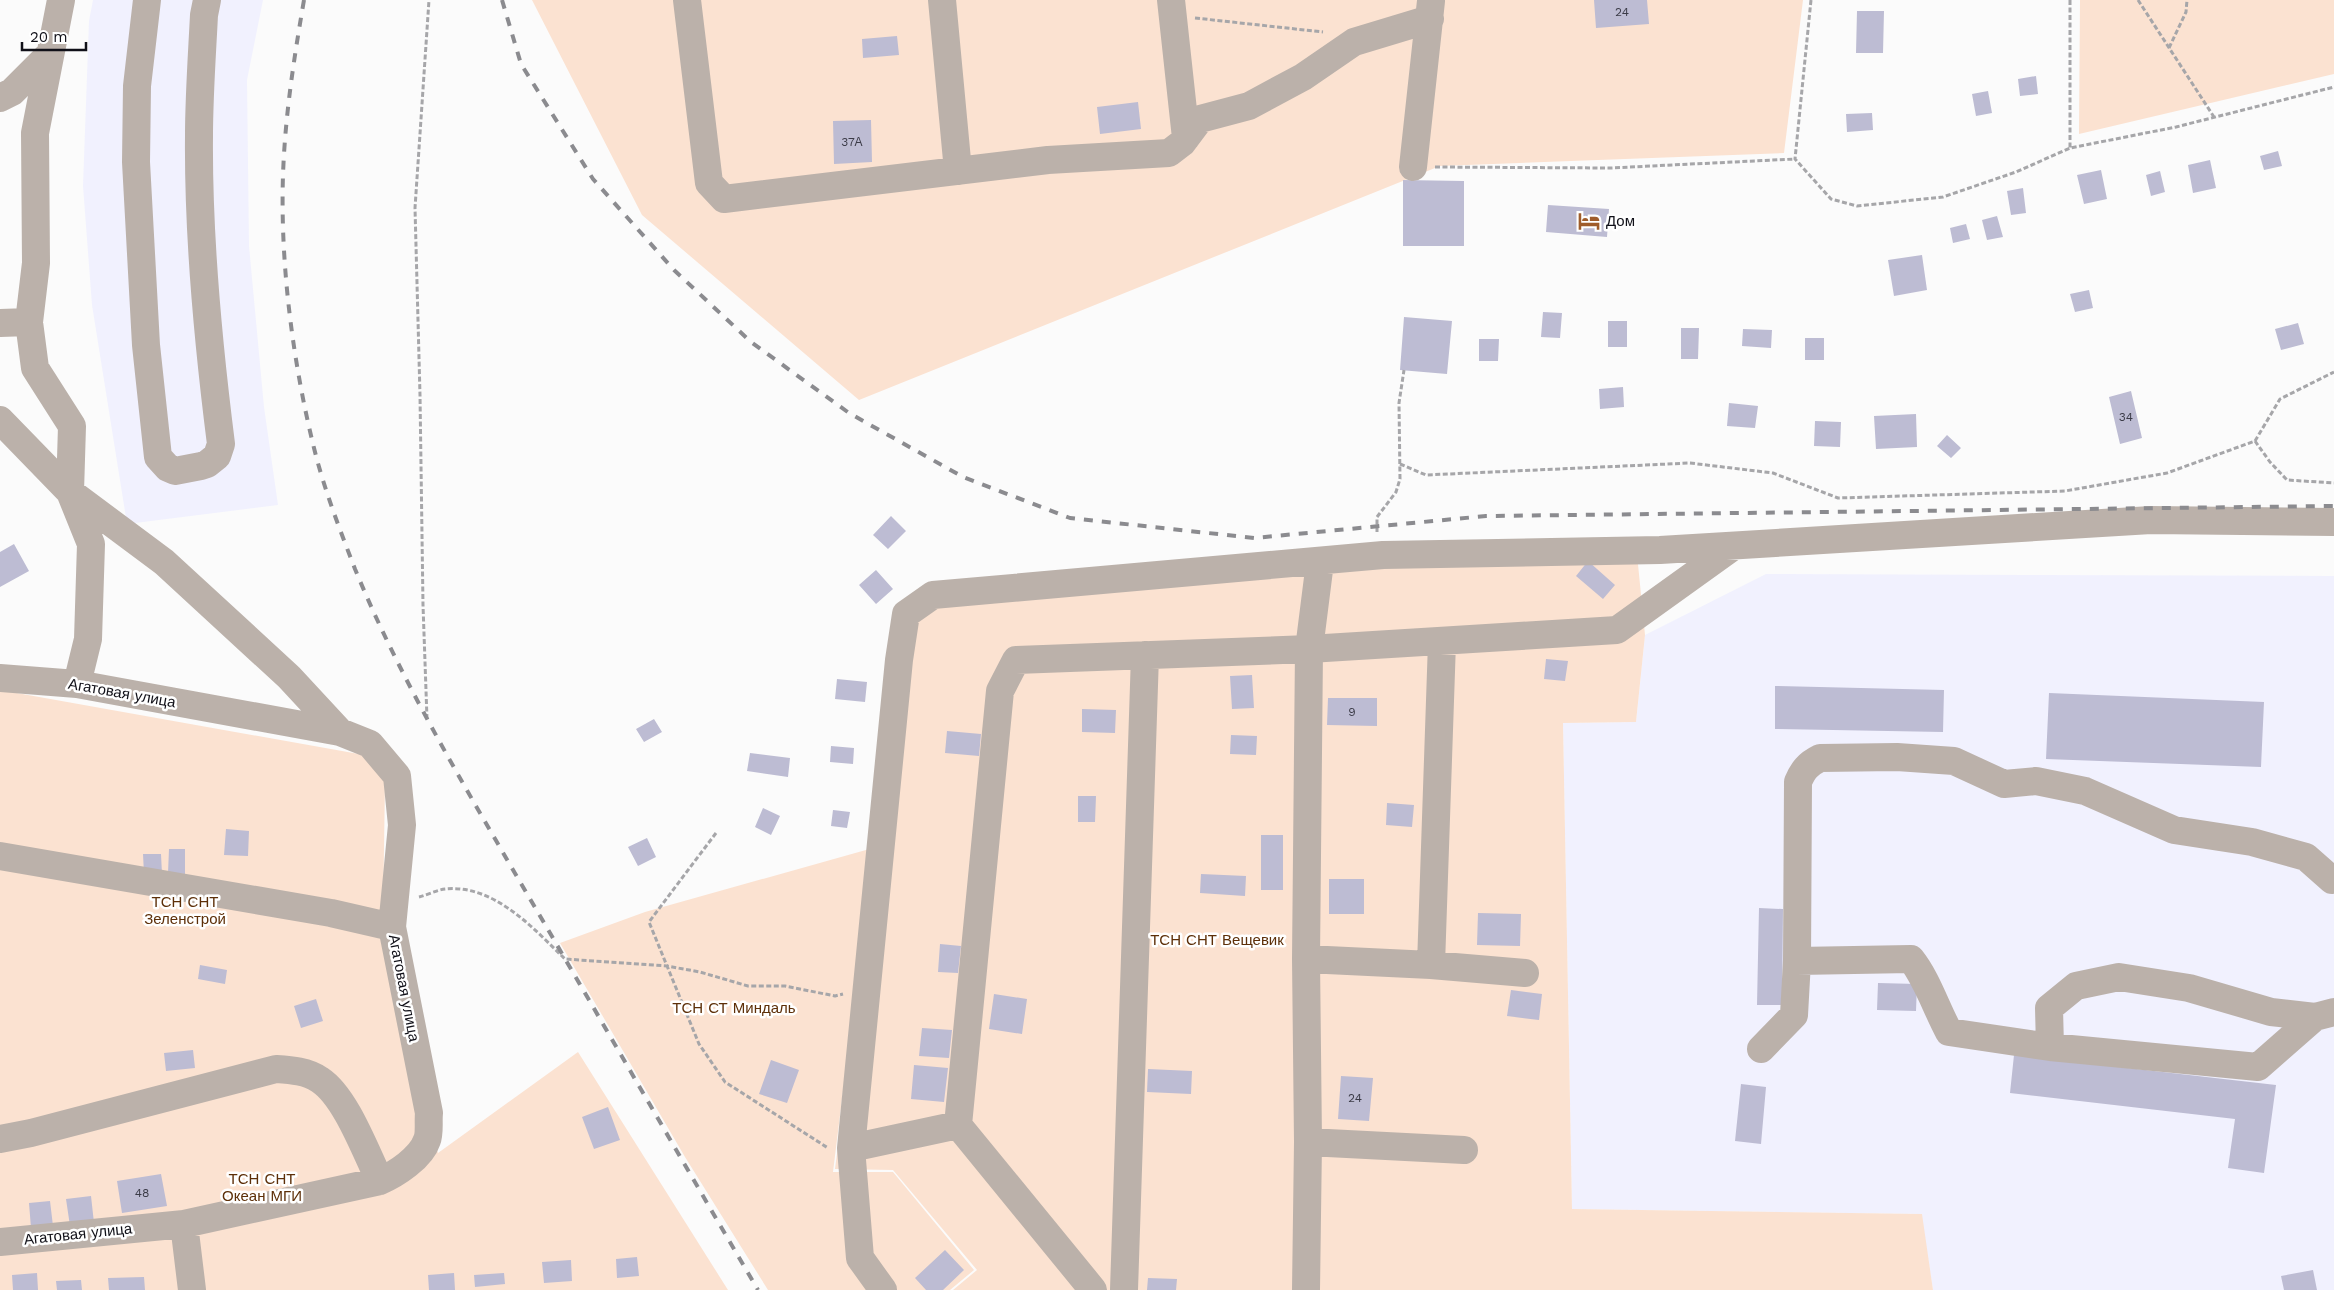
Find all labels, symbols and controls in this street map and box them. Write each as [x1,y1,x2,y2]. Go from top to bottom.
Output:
house number: 24 [1615,5,1629,19]
scale bar [22,20,86,52]
text: 20 m [30,28,68,46]
house number: 37А [841,135,863,149]
hotel icon: Дом [1576,208,1602,234]
place label: Дом [1606,212,1635,230]
house number: 34 [2119,410,2133,424]
street label: Агатовая улица [67,675,178,711]
house number: 9 [1348,705,1356,719]
park label: ТСН СНТ Зеленстрой [144,893,226,928]
park label: ТСН СНТ Вещевик [1150,931,1284,949]
street label: Агатовая улица [385,933,423,1044]
park label: ТСН СТ Миндаль [672,999,796,1017]
house number: 24 [1348,1091,1362,1105]
park label: ТСН СНТ Океан МГИ [222,1170,302,1205]
house number: 48 [135,1186,149,1200]
street label: Агатовая улица [23,1219,134,1249]

